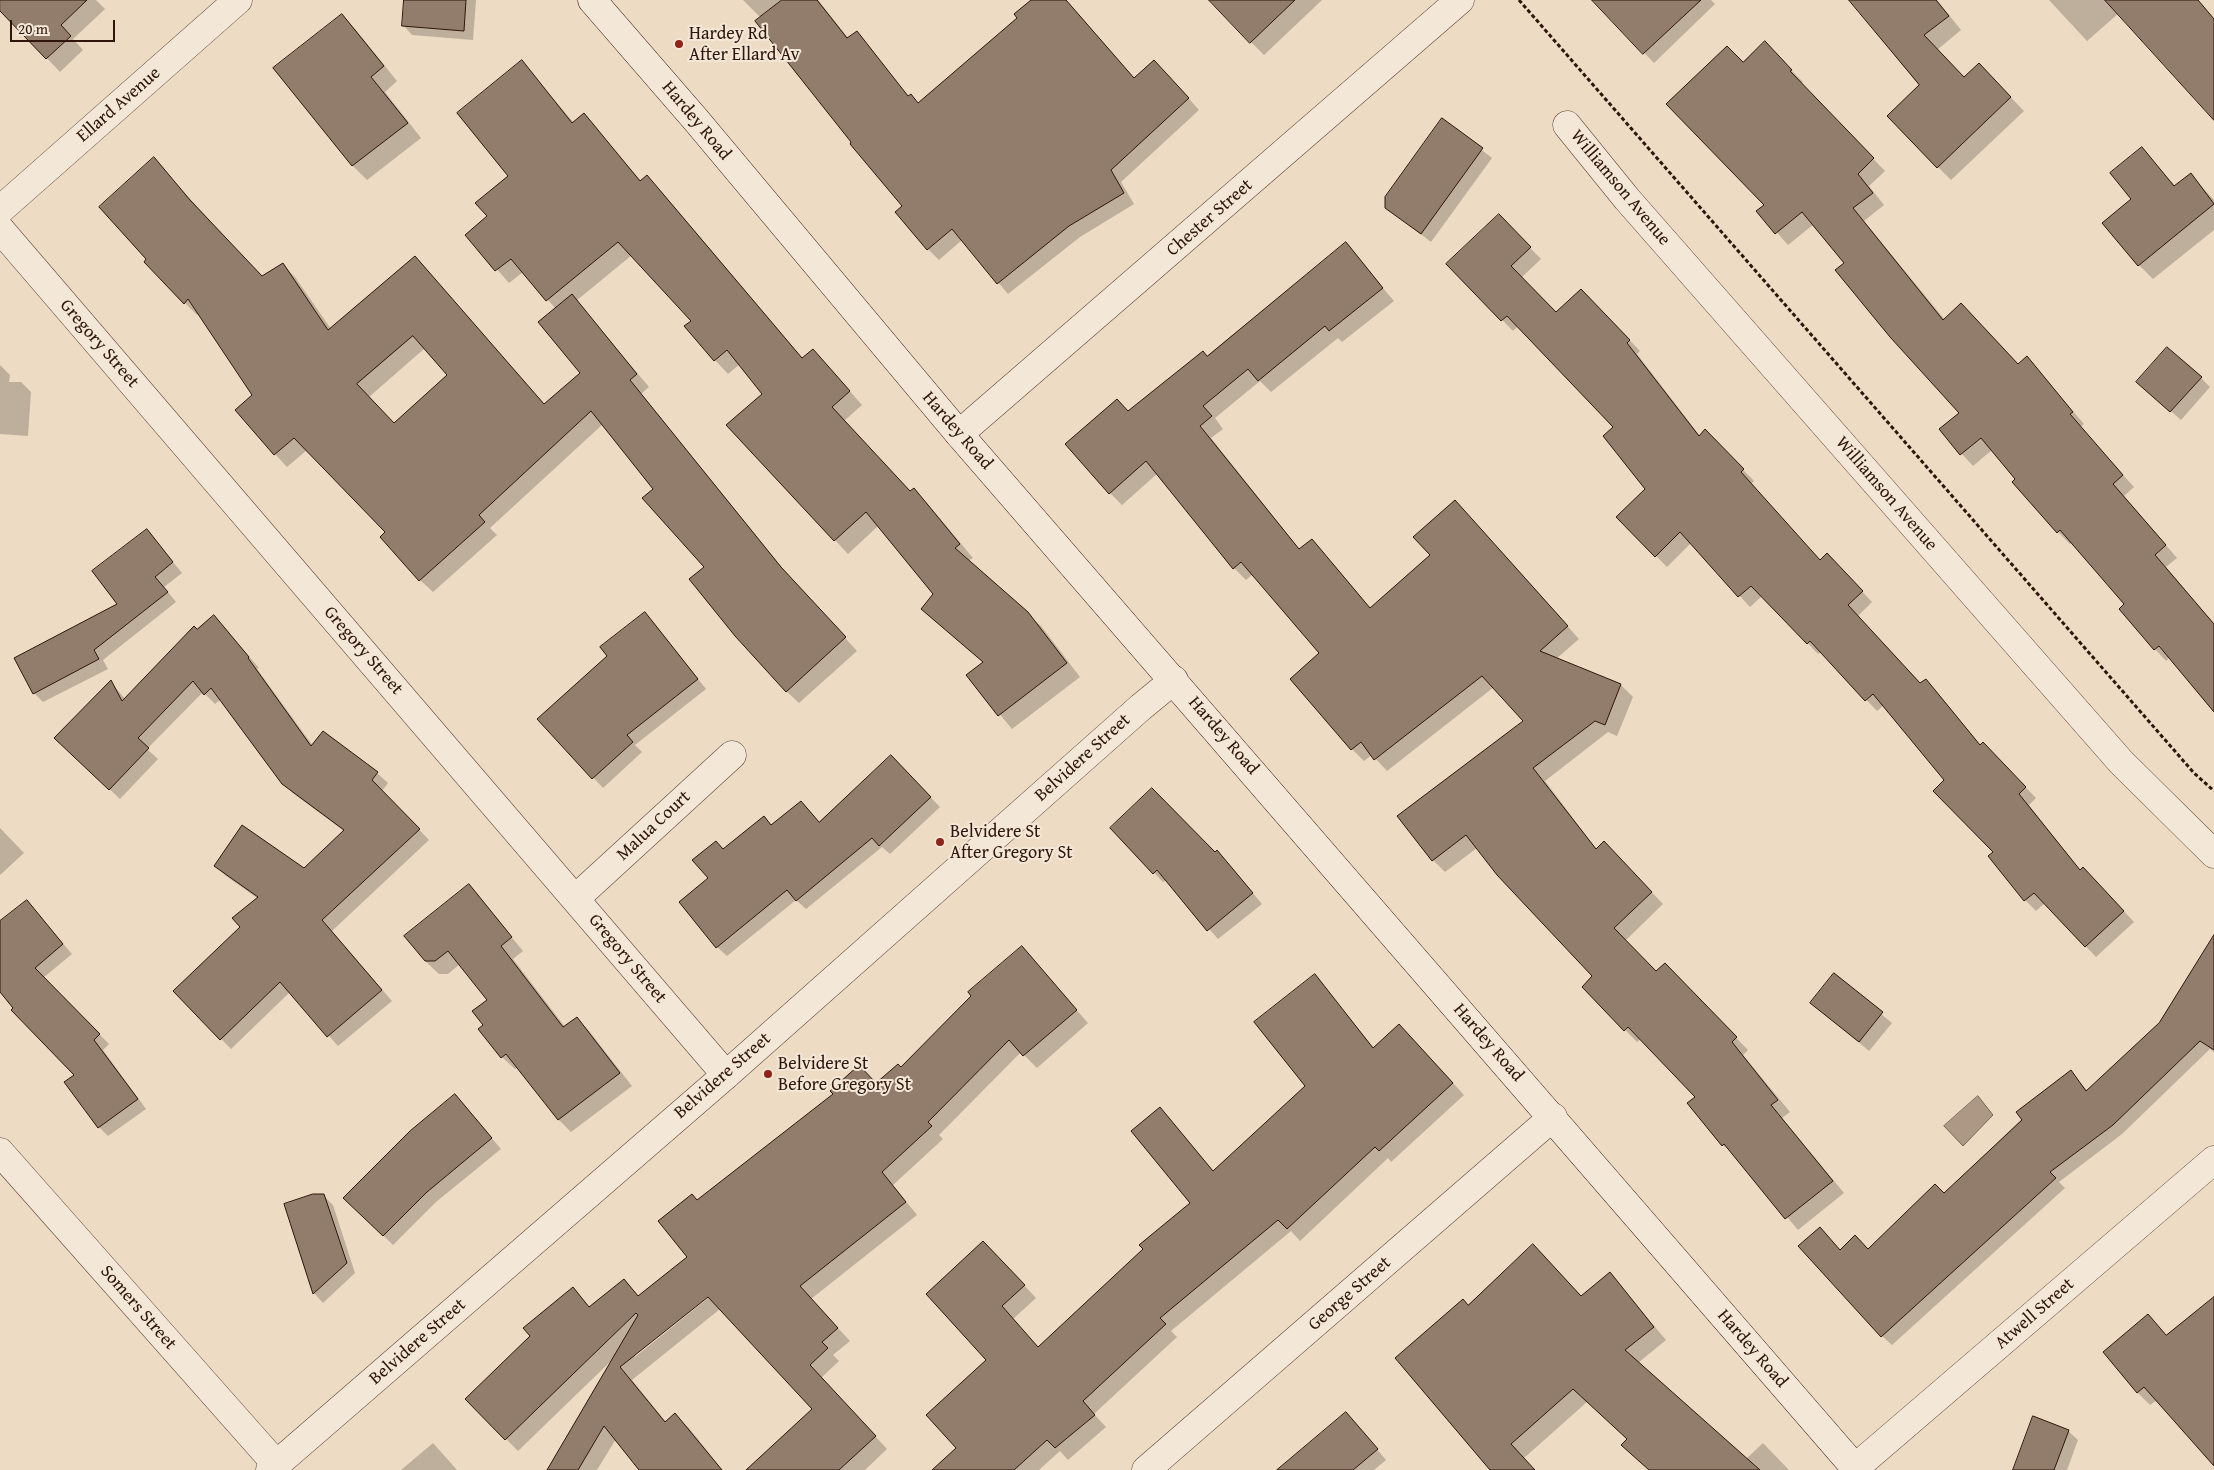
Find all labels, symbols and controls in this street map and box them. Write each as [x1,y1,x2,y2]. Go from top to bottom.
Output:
scale bar [12,10,118,42]
text: 20 m [18,18,48,39]
place label: Hardey Rd After Ellard Av [689,23,799,66]
marker: Hardey Rd After Ellard Av [673,38,685,50]
street label: Ellard Avenue [73,63,165,147]
street label: Hardey Road [657,77,735,165]
street label: Williamson Avenue [1565,126,1675,250]
street label: Chester Street [1162,175,1258,261]
street label: Gregory Street [55,295,143,393]
street label: Hardey Road [917,388,997,474]
street label: Williamson Avenue [1830,432,1942,556]
street label: Gregory Street [319,602,407,700]
street label: Hardey Road [1183,693,1263,779]
street label: Belvidere Street [1031,710,1135,806]
street label: Malua Court [613,786,695,866]
place label: Belvidere St After Gregory St [950,821,1073,864]
marker: Belvidere St After Gregory St [934,836,946,848]
street label: Gregory Street [583,910,671,1008]
street label: Hardey Road [1448,1000,1528,1086]
street label: Belvidere Street [670,1028,776,1124]
place label: Belvidere St Before Gregory St [778,1053,911,1096]
marker: Belvidere St Before Gregory St [762,1068,774,1080]
street label: George Street [1304,1252,1396,1336]
street label: Somers Street [95,1261,181,1355]
street label: Atwell Street [1991,1274,2079,1354]
street label: Belvidere Street [365,1294,471,1390]
street label: Hardey Road [1712,1306,1792,1392]

